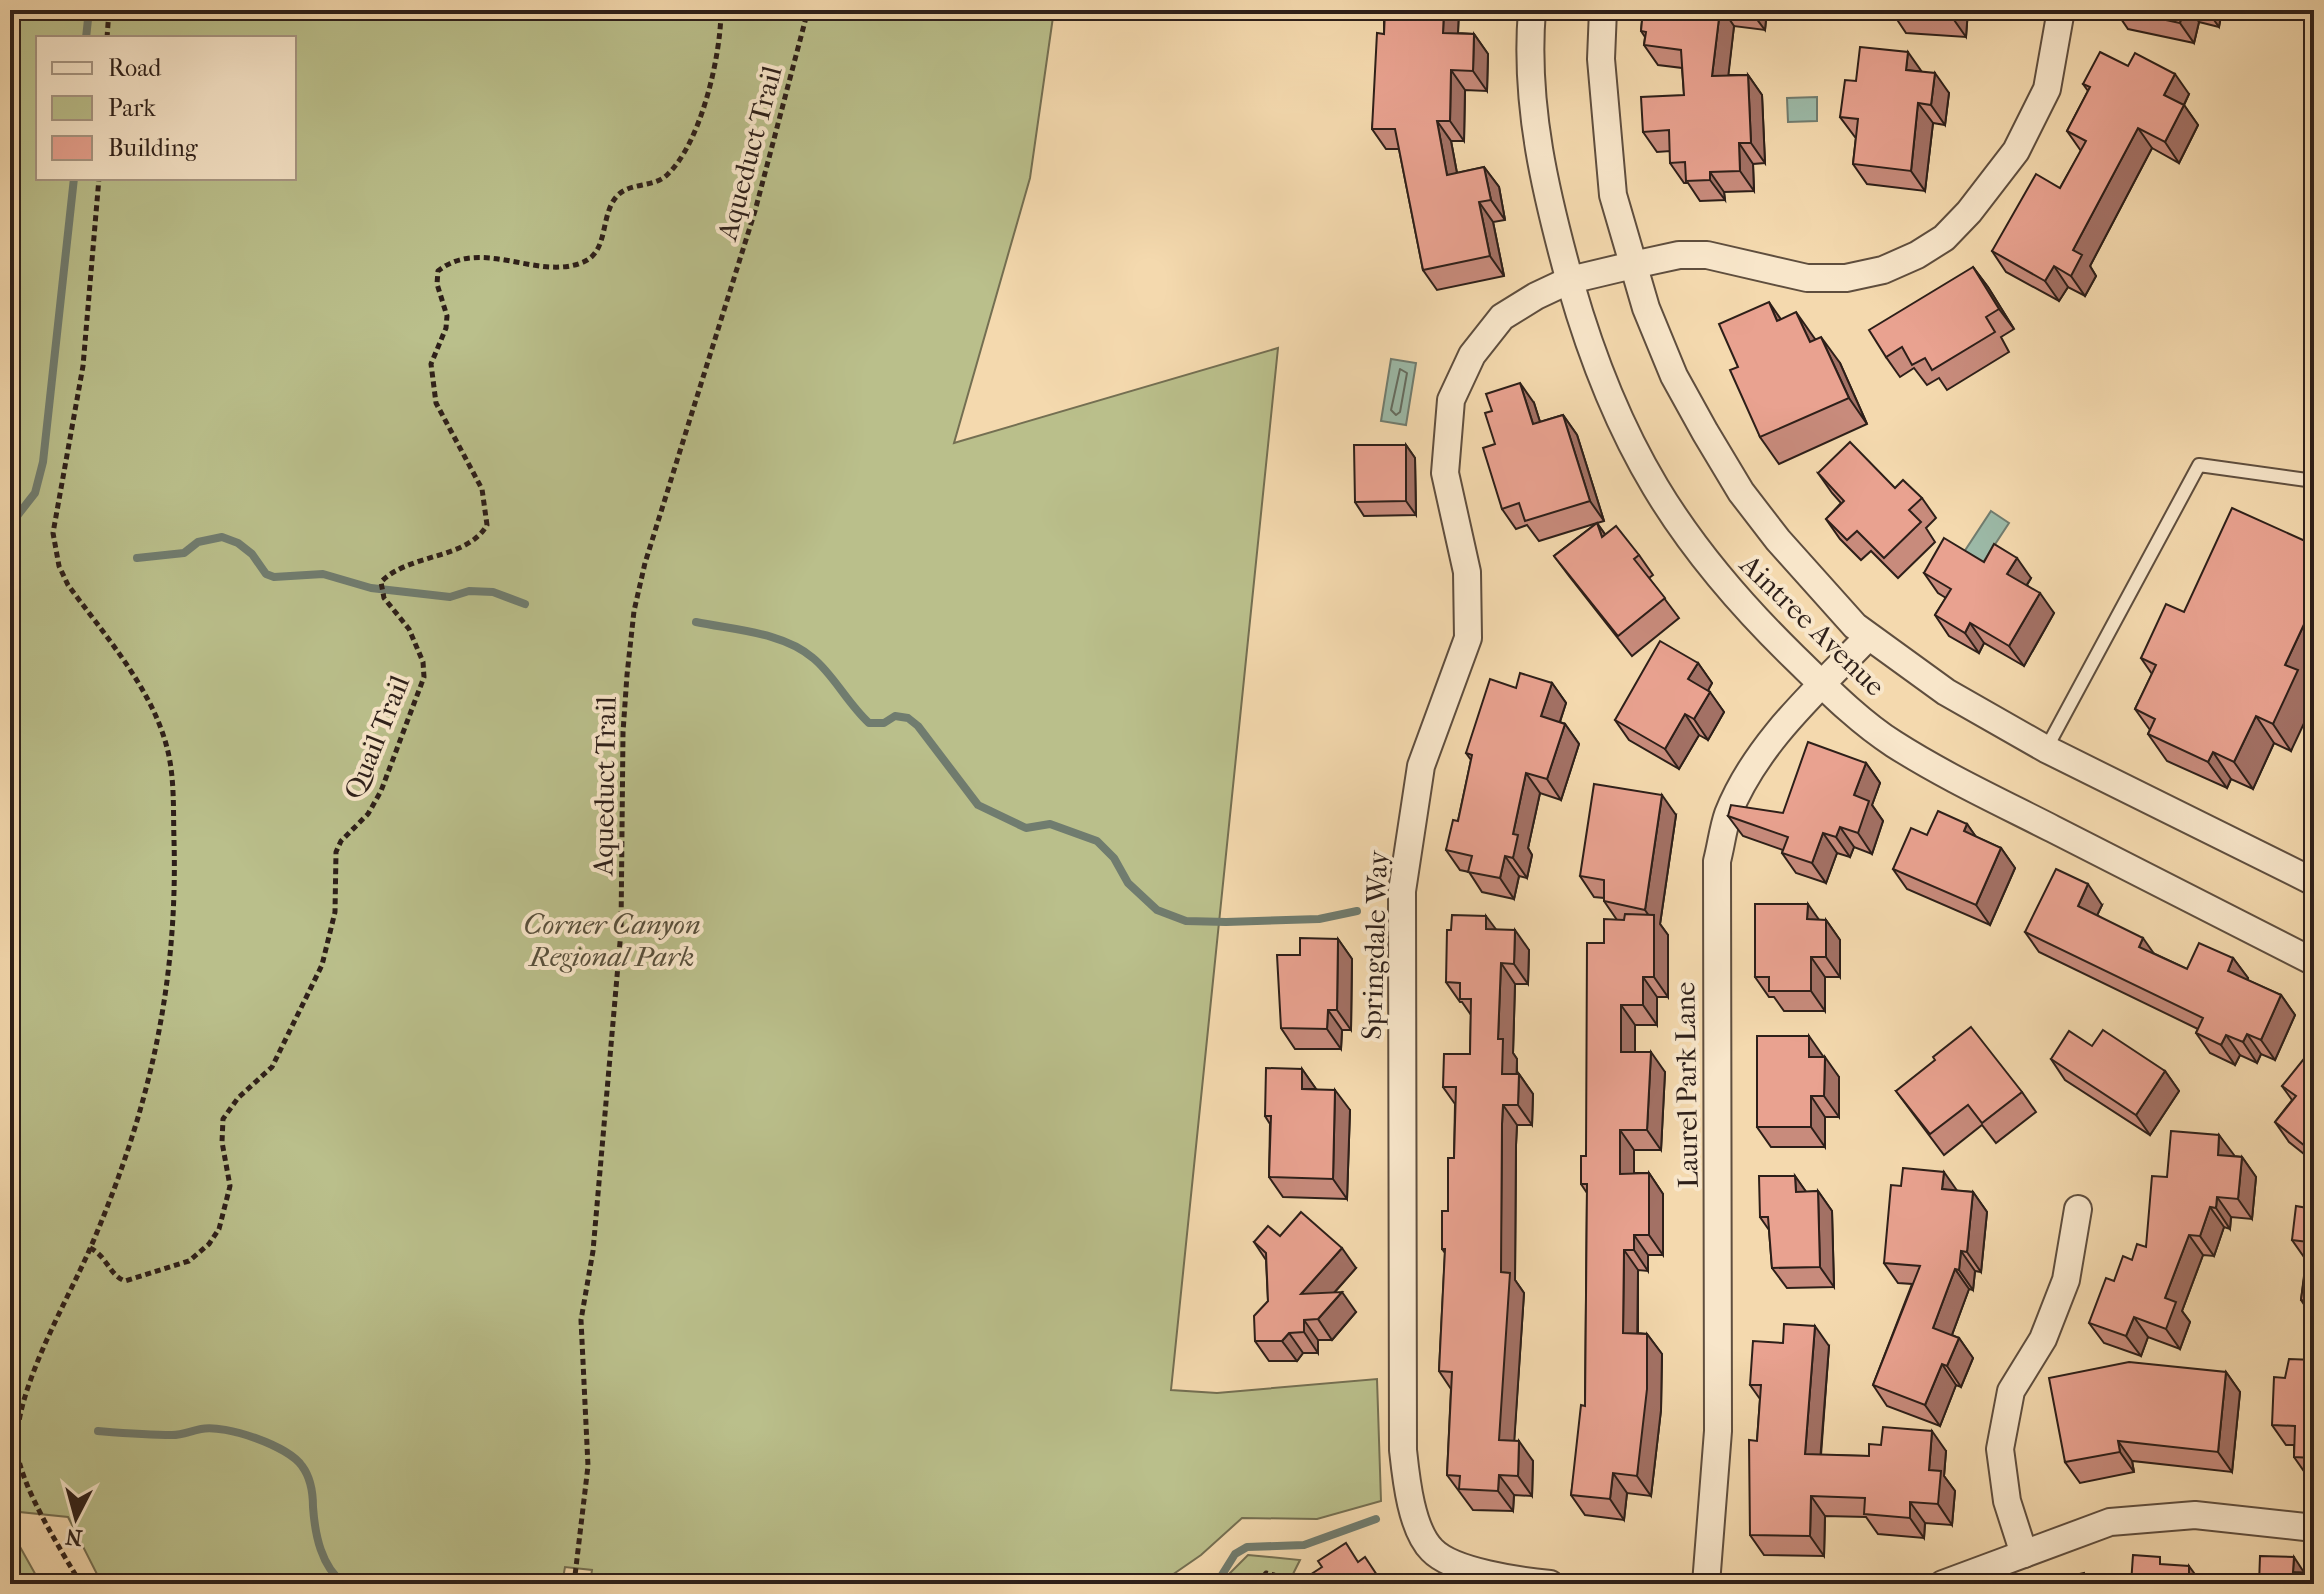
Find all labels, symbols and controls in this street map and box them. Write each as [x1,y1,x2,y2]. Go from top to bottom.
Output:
legend [36,36,296,180]
text: Road [108,54,162,82]
street label: Aqueduct Trail [710,62,789,245]
text: Park [108,94,156,122]
text: Building [108,134,199,162]
street label: Aintree Avenue [1733,547,1892,703]
street label: Quail Trail [337,670,416,804]
street label: Aqueduct Trail [586,696,623,877]
street label: Springdale Way [1355,849,1394,1040]
park label: Corner Canyon Regional Park [523,908,701,973]
street label: Laurel Park Lane [1668,981,1705,1188]
north arrow [36,1478,116,1558]
text: N [64,1523,84,1551]

